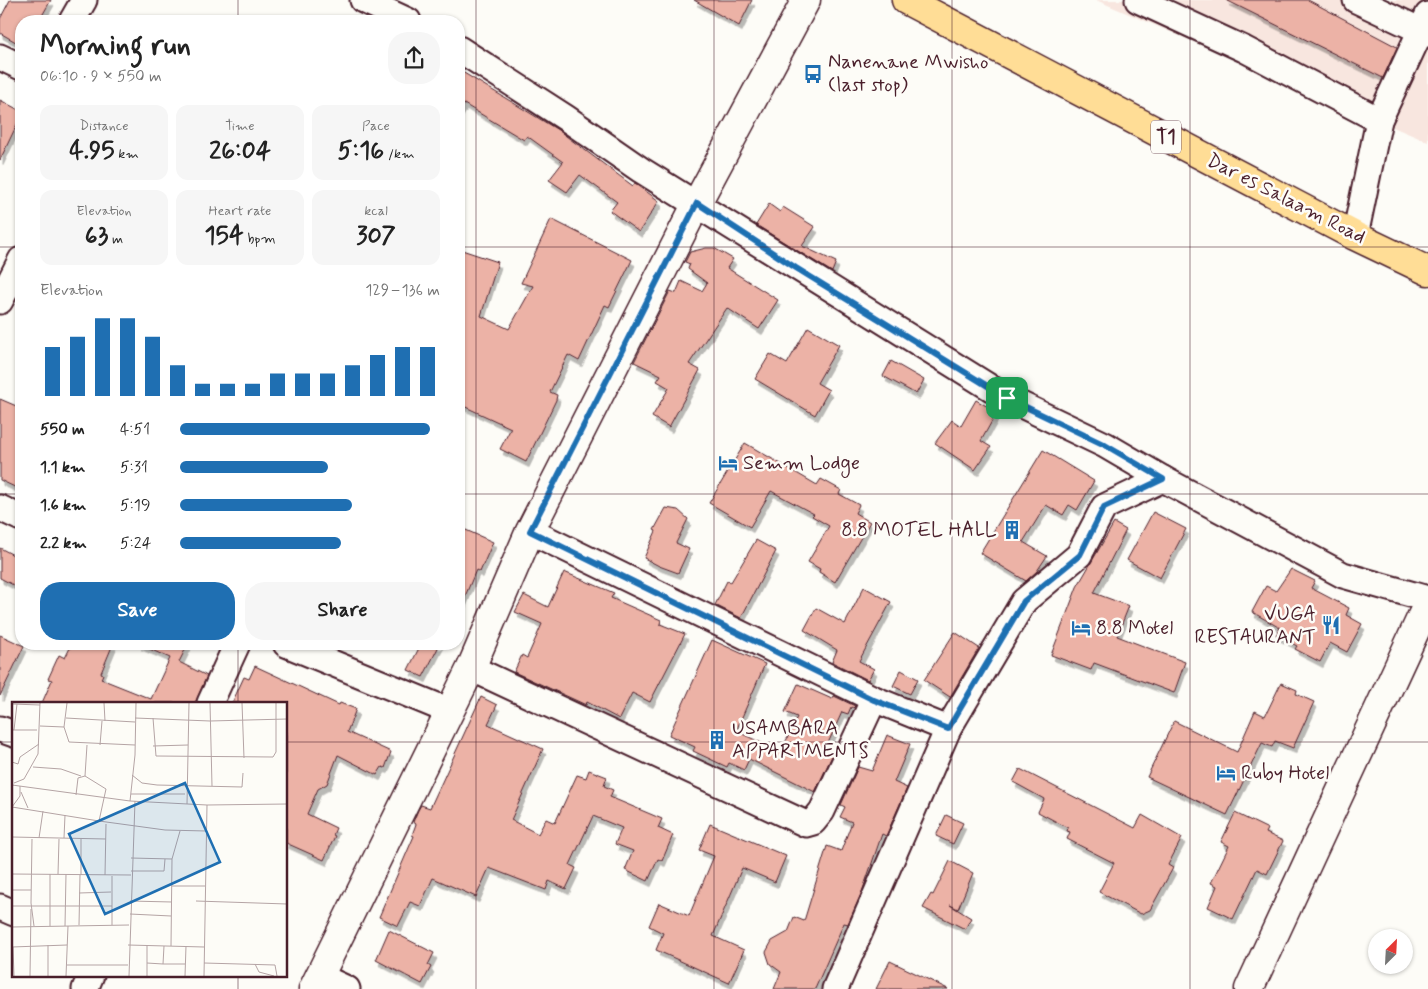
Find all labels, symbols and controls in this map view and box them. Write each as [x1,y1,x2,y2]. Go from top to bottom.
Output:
text: Morning run [40,28,191,65]
button: share [388,32,440,84]
place label: Nanenane Mwisho (last stop) [828,49,989,99]
bus stop icon: Nanenane Mwisho (last stop) [802,63,824,85]
text: 06:10 · 9 × 550 m [40,66,162,87]
text: Distance [79,117,129,135]
text: Time [225,117,255,135]
text: Pace [362,117,390,135]
road number: T1 [1151,120,1181,154]
text: 4.95 [69,135,115,168]
text: 26:04 [209,135,271,168]
text: 5:16 [338,135,384,168]
text: km [115,145,139,163]
text: /km [384,145,415,163]
street label: Dar es Salaam Road [1202,147,1370,251]
text: Elevation [76,202,132,220]
text: Heart rate [209,202,271,220]
text: kcal [364,202,388,220]
text: 63 [85,220,108,253]
text: 154 [204,220,244,253]
text: 307 [356,220,396,253]
text: m [108,230,123,248]
text: bpm [244,230,276,248]
text: Elevation [40,280,103,301]
text: 129–136 m [365,280,440,301]
pin [986,377,1028,419]
icon: arrive [993,384,1021,412]
text: 550 m [40,419,85,440]
text: 4:51 [120,419,150,440]
place label: Semm Lodge [743,450,860,478]
hotel icon: Semm Lodge [717,452,739,474]
text: 1.1 km [40,457,85,478]
text: 5:31 [120,457,148,478]
text: 1.6 km [40,495,86,516]
text: 5:19 [120,495,151,516]
place label: 8.8 MOTEL HALL [841,517,997,544]
building icon: 8.8 MOTEL HALL [1001,519,1023,541]
text: 2.2 km [40,533,87,554]
text: 5:24 [120,533,151,554]
button: Save [40,582,235,640]
button: Share [245,582,440,640]
place label: VUGA RESTAURANT [1195,601,1316,651]
restaurant icon: VUGA RESTAURANT [1320,614,1342,636]
place label: 8.8 Motel [1096,615,1173,642]
hotel icon: 8.8 Motel [1070,617,1092,639]
inset map [12,702,288,976]
place label: USAMBARA APPARTMENTS [732,715,869,765]
building icon: USAMBARA APPARTMENTS [706,729,728,751]
place label: Ruby Hotel [1241,760,1329,787]
hotel icon: Ruby Hotel [1215,762,1237,784]
north arrow [1368,929,1412,974]
map controls [1368,929,1413,974]

